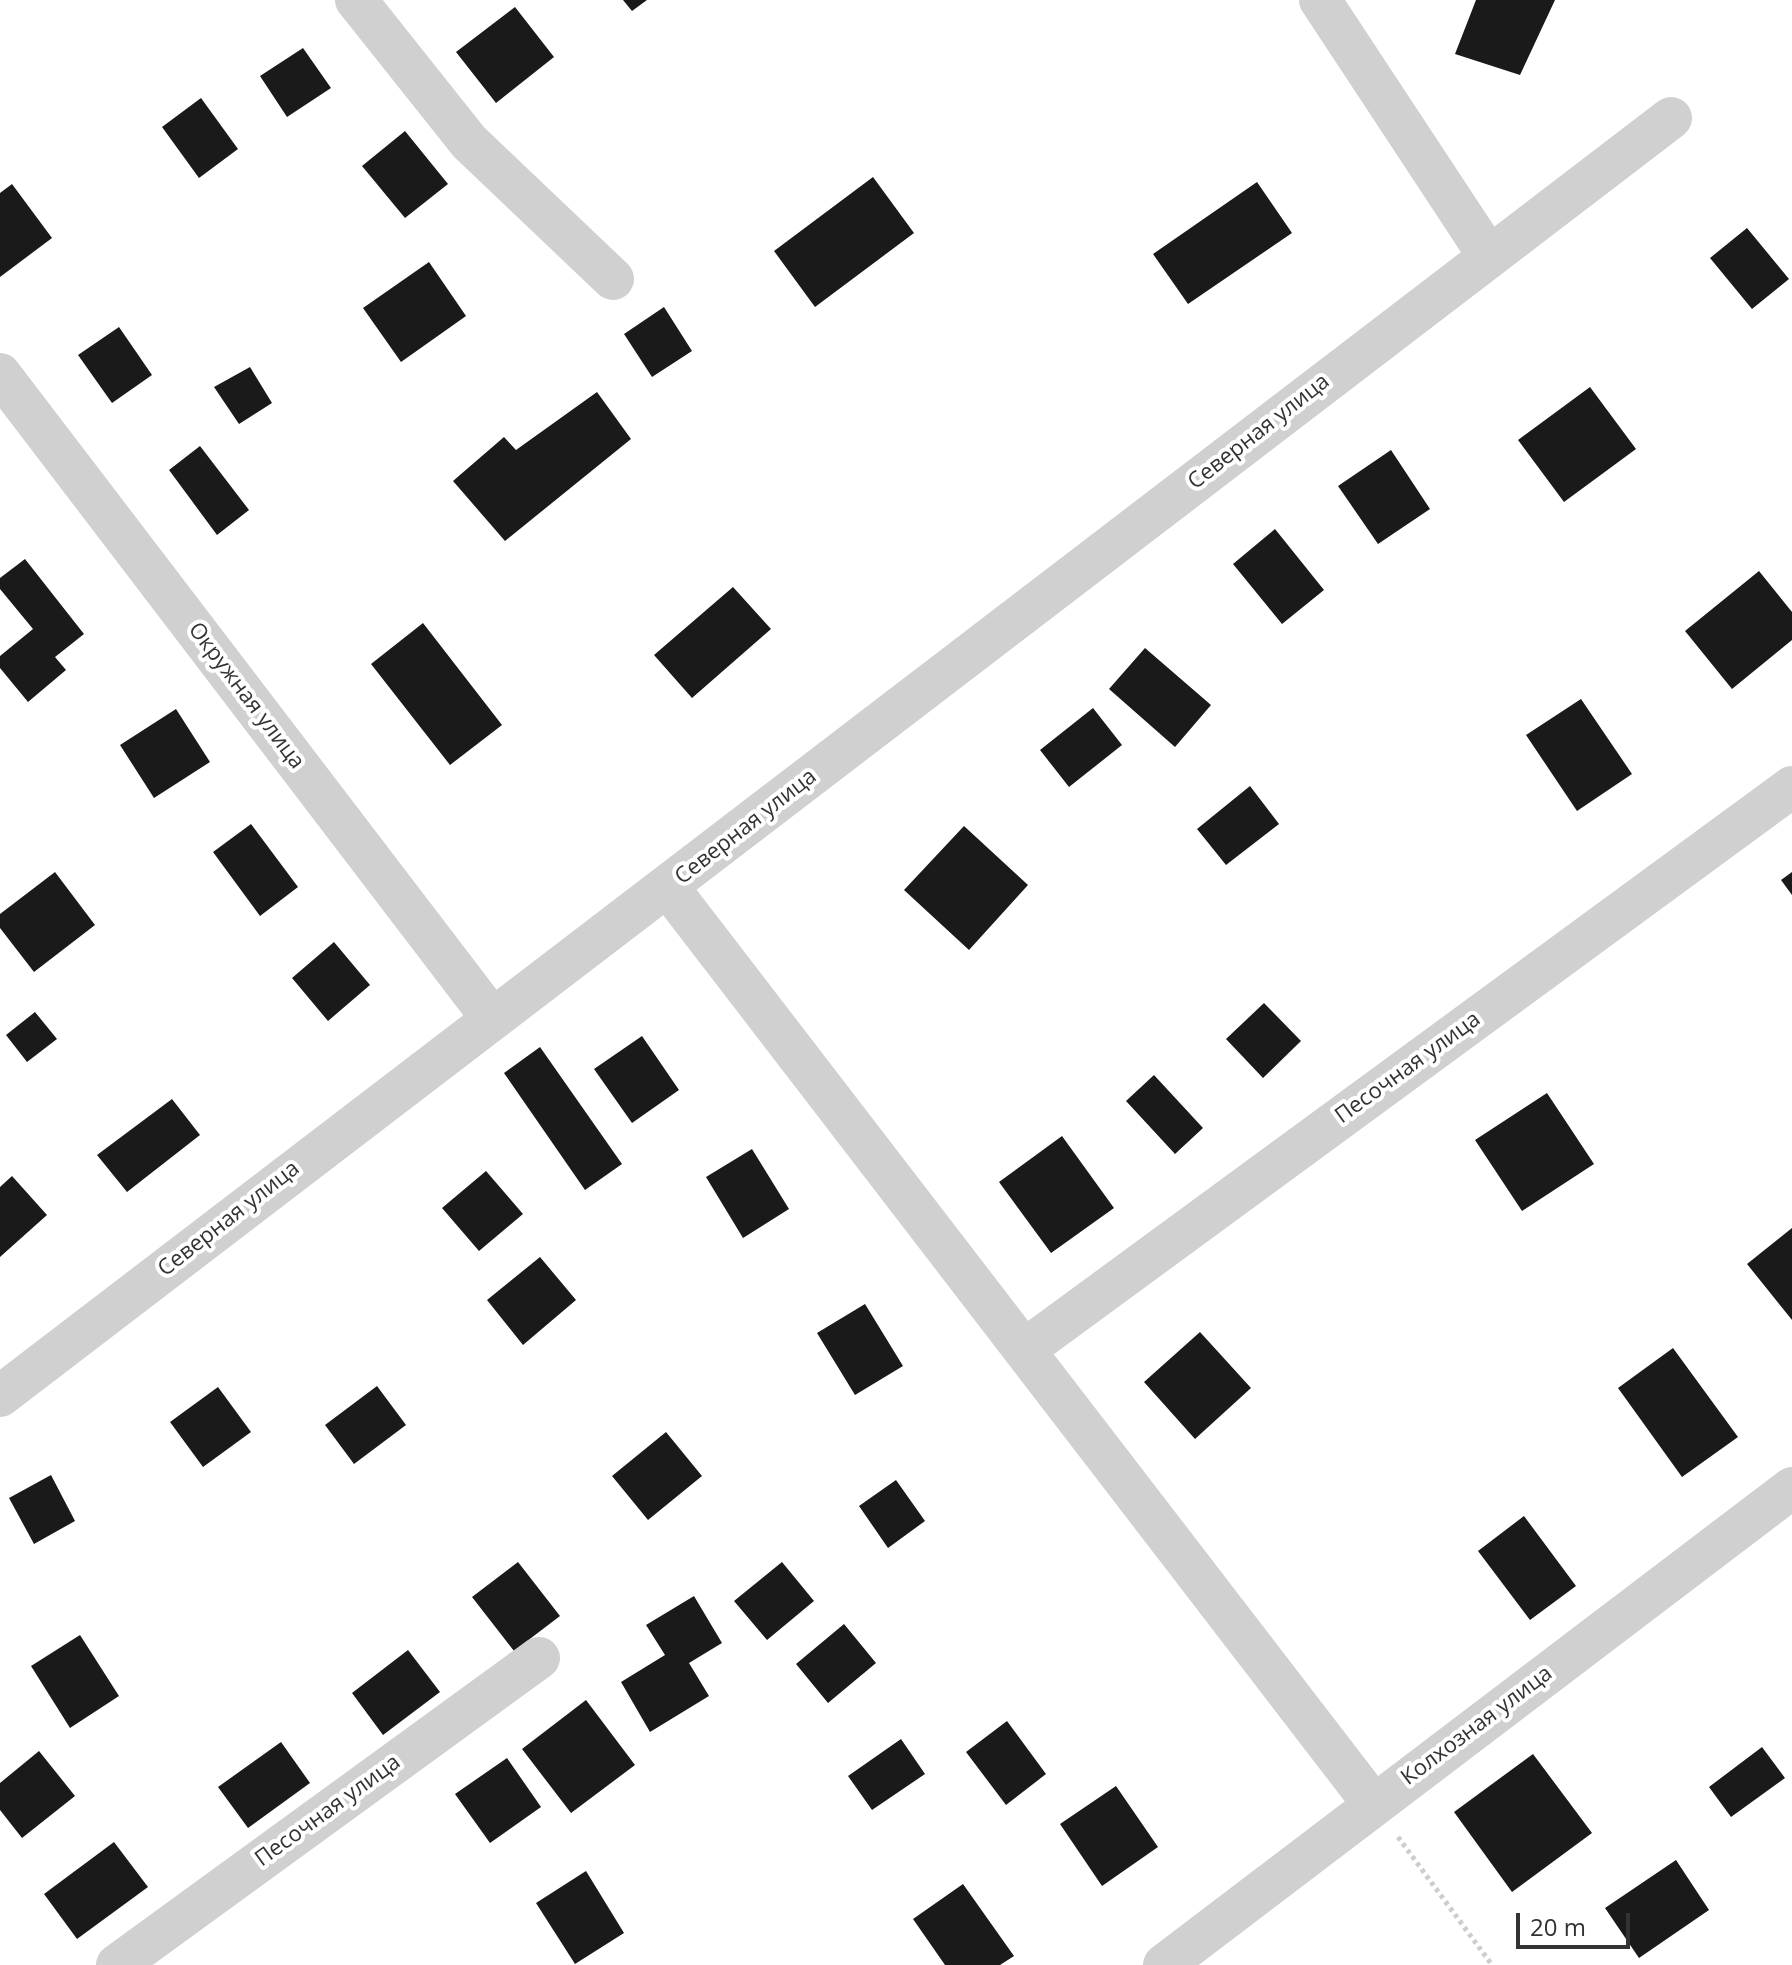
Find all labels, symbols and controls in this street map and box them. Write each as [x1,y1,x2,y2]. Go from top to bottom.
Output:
street label: Северная улица [1183,369,1335,495]
street label: Окружная улица [182,617,310,775]
street label: Северная улица [670,764,822,890]
street label: Песочная улица [1330,1006,1486,1130]
street label: Северная улица [153,1156,305,1282]
street label: Колхозная улица [1396,1661,1558,1791]
street label: Песочная улица [250,1749,406,1873]
scale bar [1520,1897,1634,1947]
text: 20 m [1530,1910,1586,1943]

